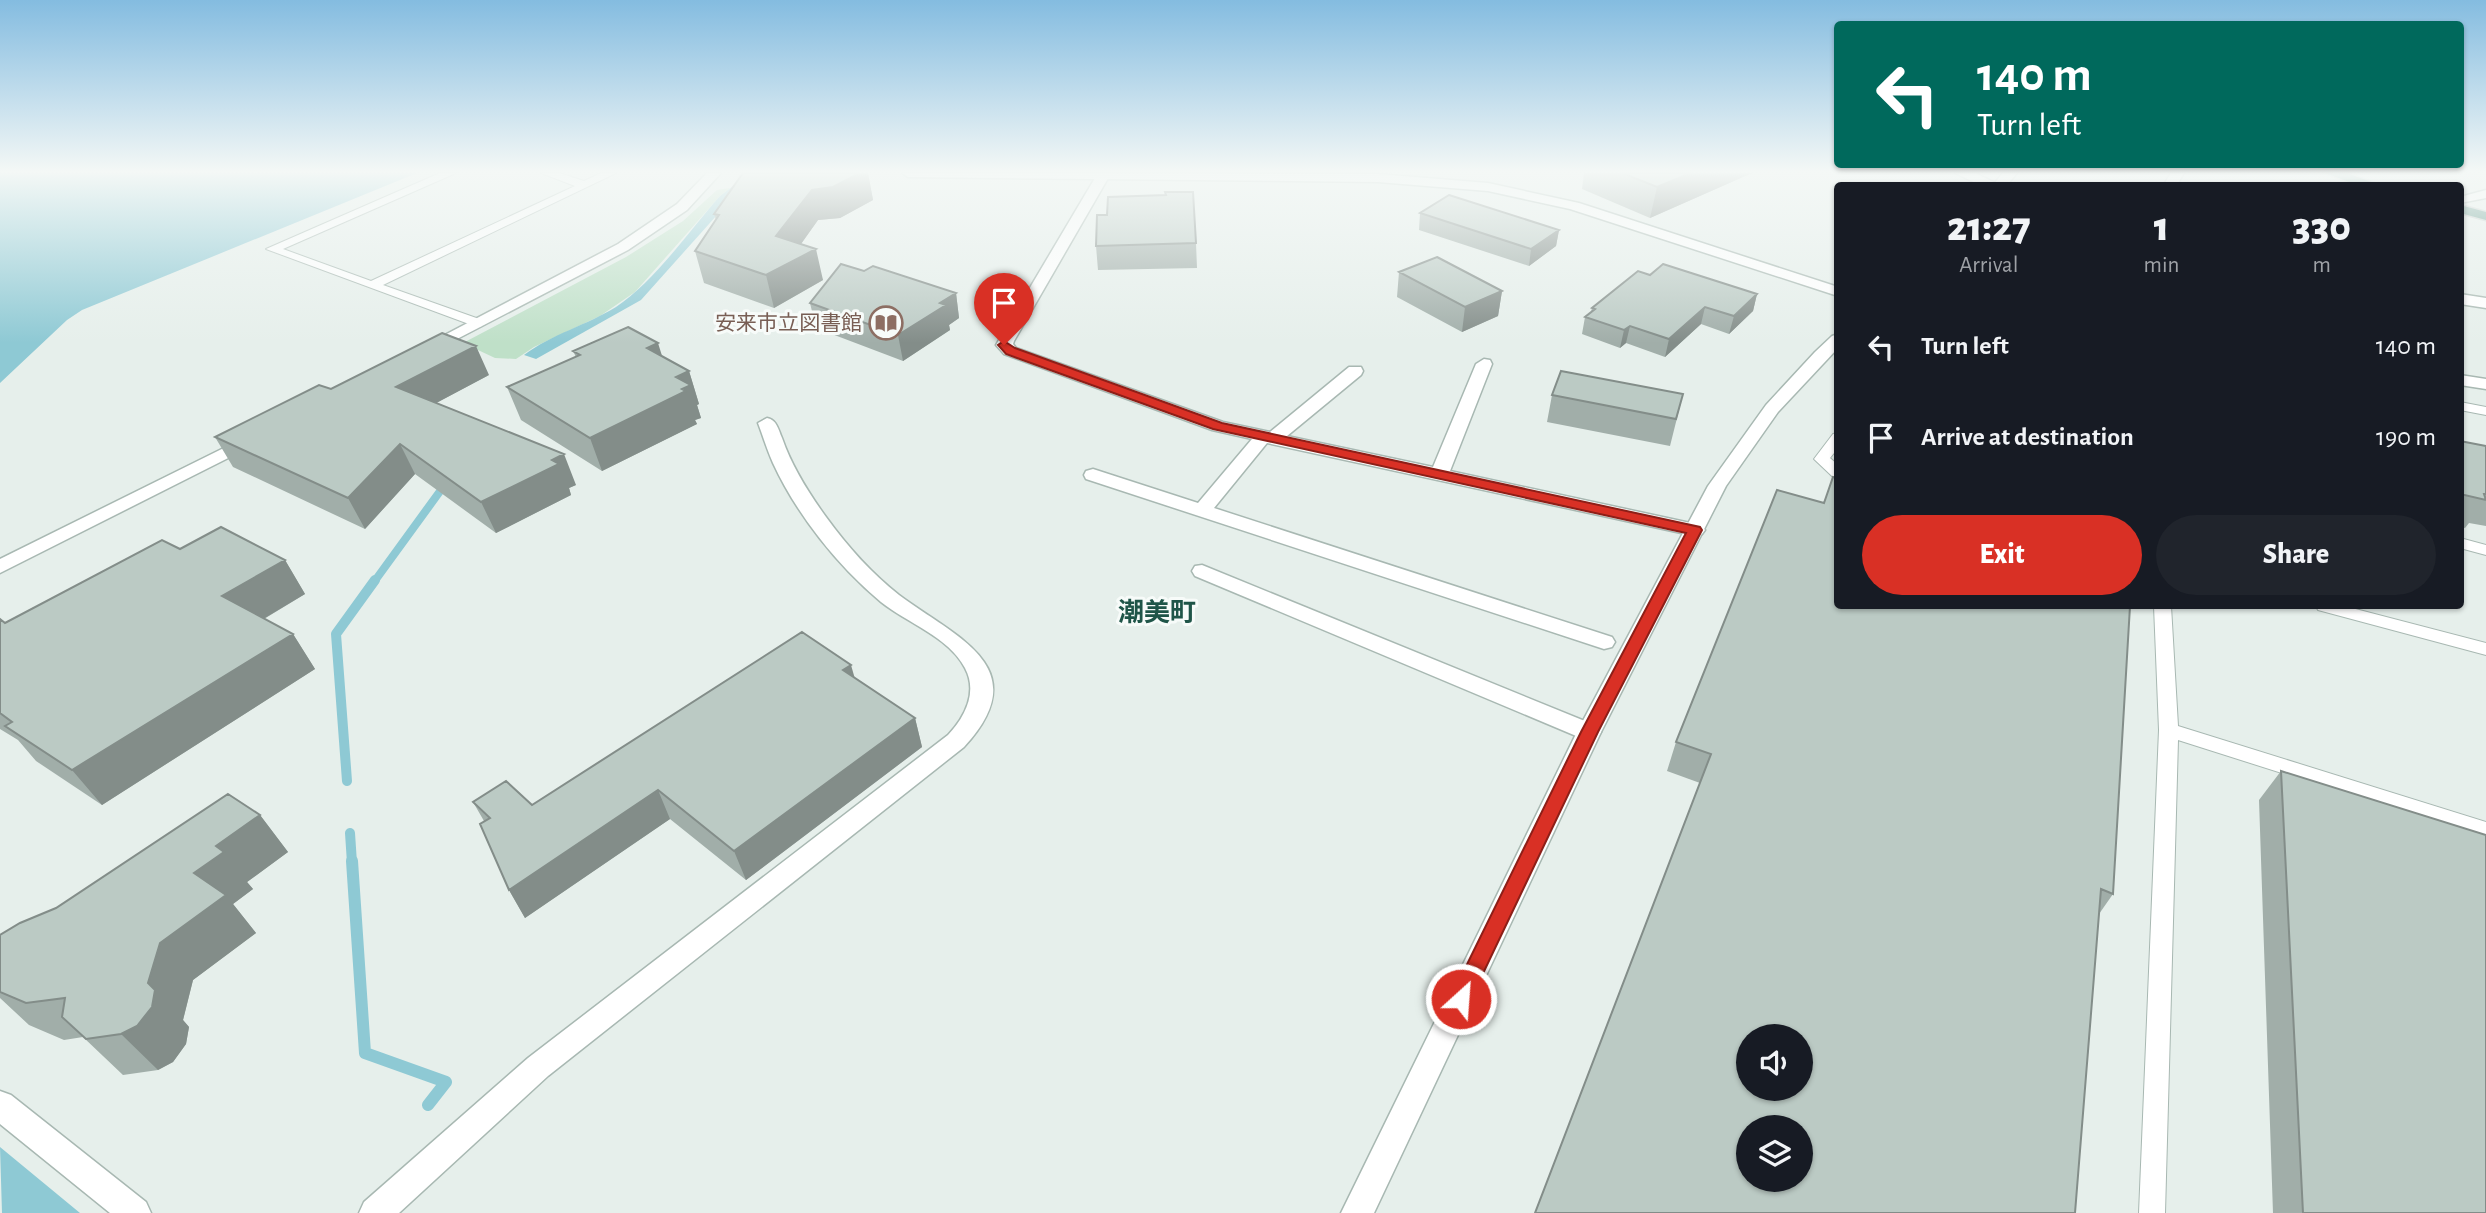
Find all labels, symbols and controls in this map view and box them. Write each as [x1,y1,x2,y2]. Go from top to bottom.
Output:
icon: left [1862,49,1953,140]
text: 140 m [1977,51,2092,100]
text: Turn left [1977,109,2081,141]
text: 21:27 [1947,206,2031,248]
text: 1 [2154,206,2169,248]
text: 330 [2292,206,2351,248]
text: Arrival [1959,254,2018,277]
text: min [2144,254,2179,277]
text: m [2313,254,2331,277]
pin [974,273,1034,345]
icon: arrive [985,284,1023,322]
library icon: 安来市立図書館 [867,304,905,342]
place label: 安来市立図書館 [715,312,862,334]
icon: left [1862,328,1900,366]
text: Turn left [1921,333,2009,359]
text: 140 m [2376,333,2436,359]
icon: arrive [1862,419,1900,457]
text: Arrive at destination [1921,424,2134,450]
text: 190 m [2376,424,2436,450]
button: Exit [1862,515,2142,595]
button: Share [2156,515,2436,595]
district label: 潮美町 [1118,598,1196,626]
position arrow [1424,962,1498,1036]
map controls [1736,1024,1813,1192]
button: sound [1736,1024,1813,1101]
button: layers [1736,1115,1813,1192]

